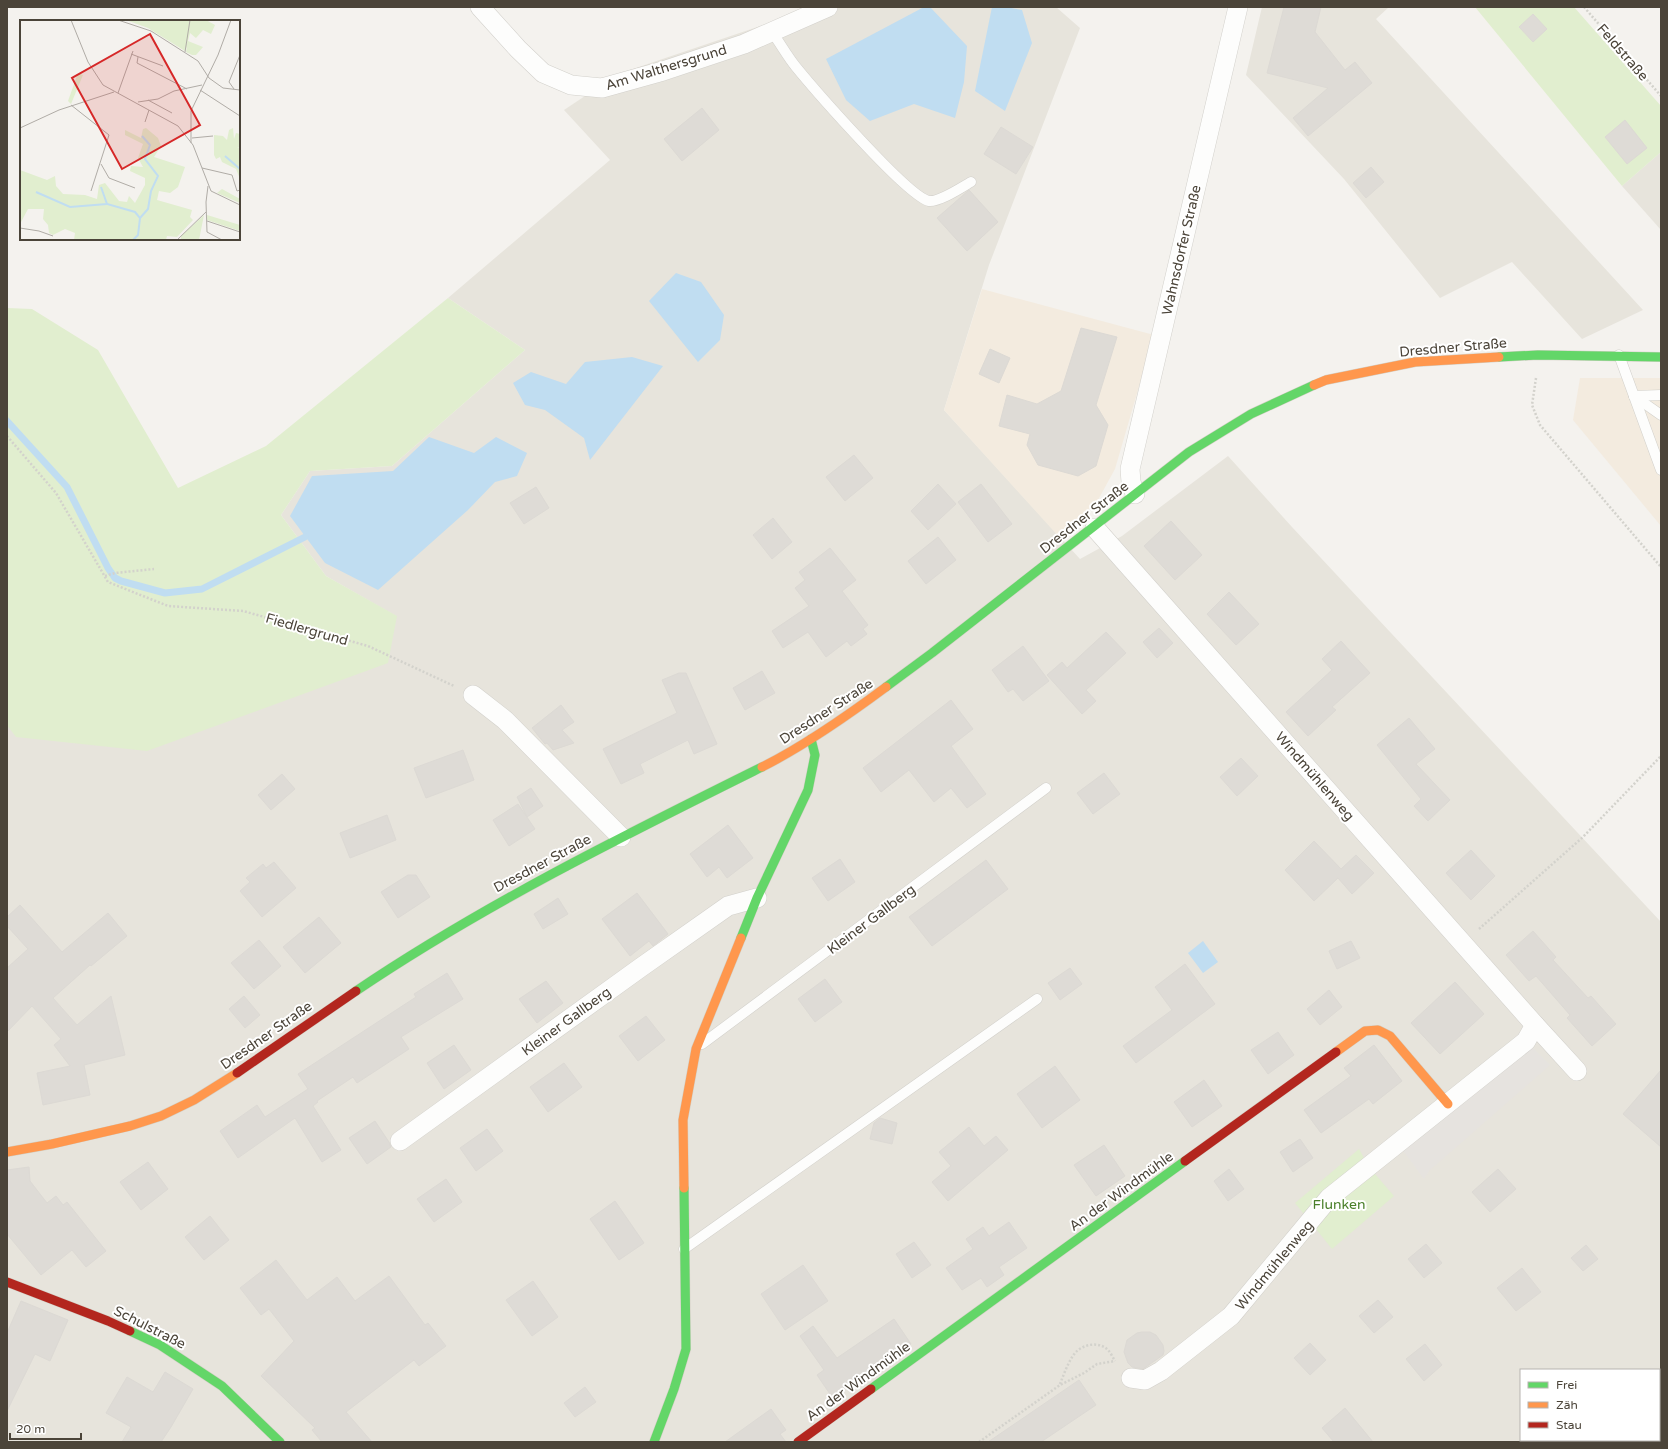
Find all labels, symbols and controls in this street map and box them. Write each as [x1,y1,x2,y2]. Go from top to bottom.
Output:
inset map [20,20,240,240]
street label: Feldstraße [1593,20,1652,84]
street label: Am Walthersgrund [604,41,729,94]
street label: Wahnsdorfer Straße [1158,183,1205,317]
street label: Dresdner Straße [1399,334,1508,361]
street label: Dresdner Straße [1037,477,1132,557]
street label: Fiedlergrund [264,610,350,649]
street label: Dresdner Straße [776,675,876,748]
street label: Windmühlenweg [1271,728,1358,824]
street label: Dresdner Straße [491,831,594,896]
street label: Kleiner Gallberg [824,881,919,958]
street label: Kleiner Gallberg [518,983,614,1059]
street label: Dresdner Straße [217,997,315,1073]
street label: An der Windmühle [1066,1148,1177,1235]
park label: Flunken [1313,1196,1365,1213]
street label: Windmühlenweg [1232,1217,1317,1314]
street label: Schulstraße [111,1302,189,1353]
street label: An der Windmühle [803,1338,914,1425]
legend [1520,1369,1660,1441]
text: Frei [1556,1378,1577,1392]
text: Zäh [1556,1398,1578,1412]
scale bar [10,1415,81,1441]
text: Stau [1556,1418,1582,1432]
text: 20 m [16,1422,45,1436]

